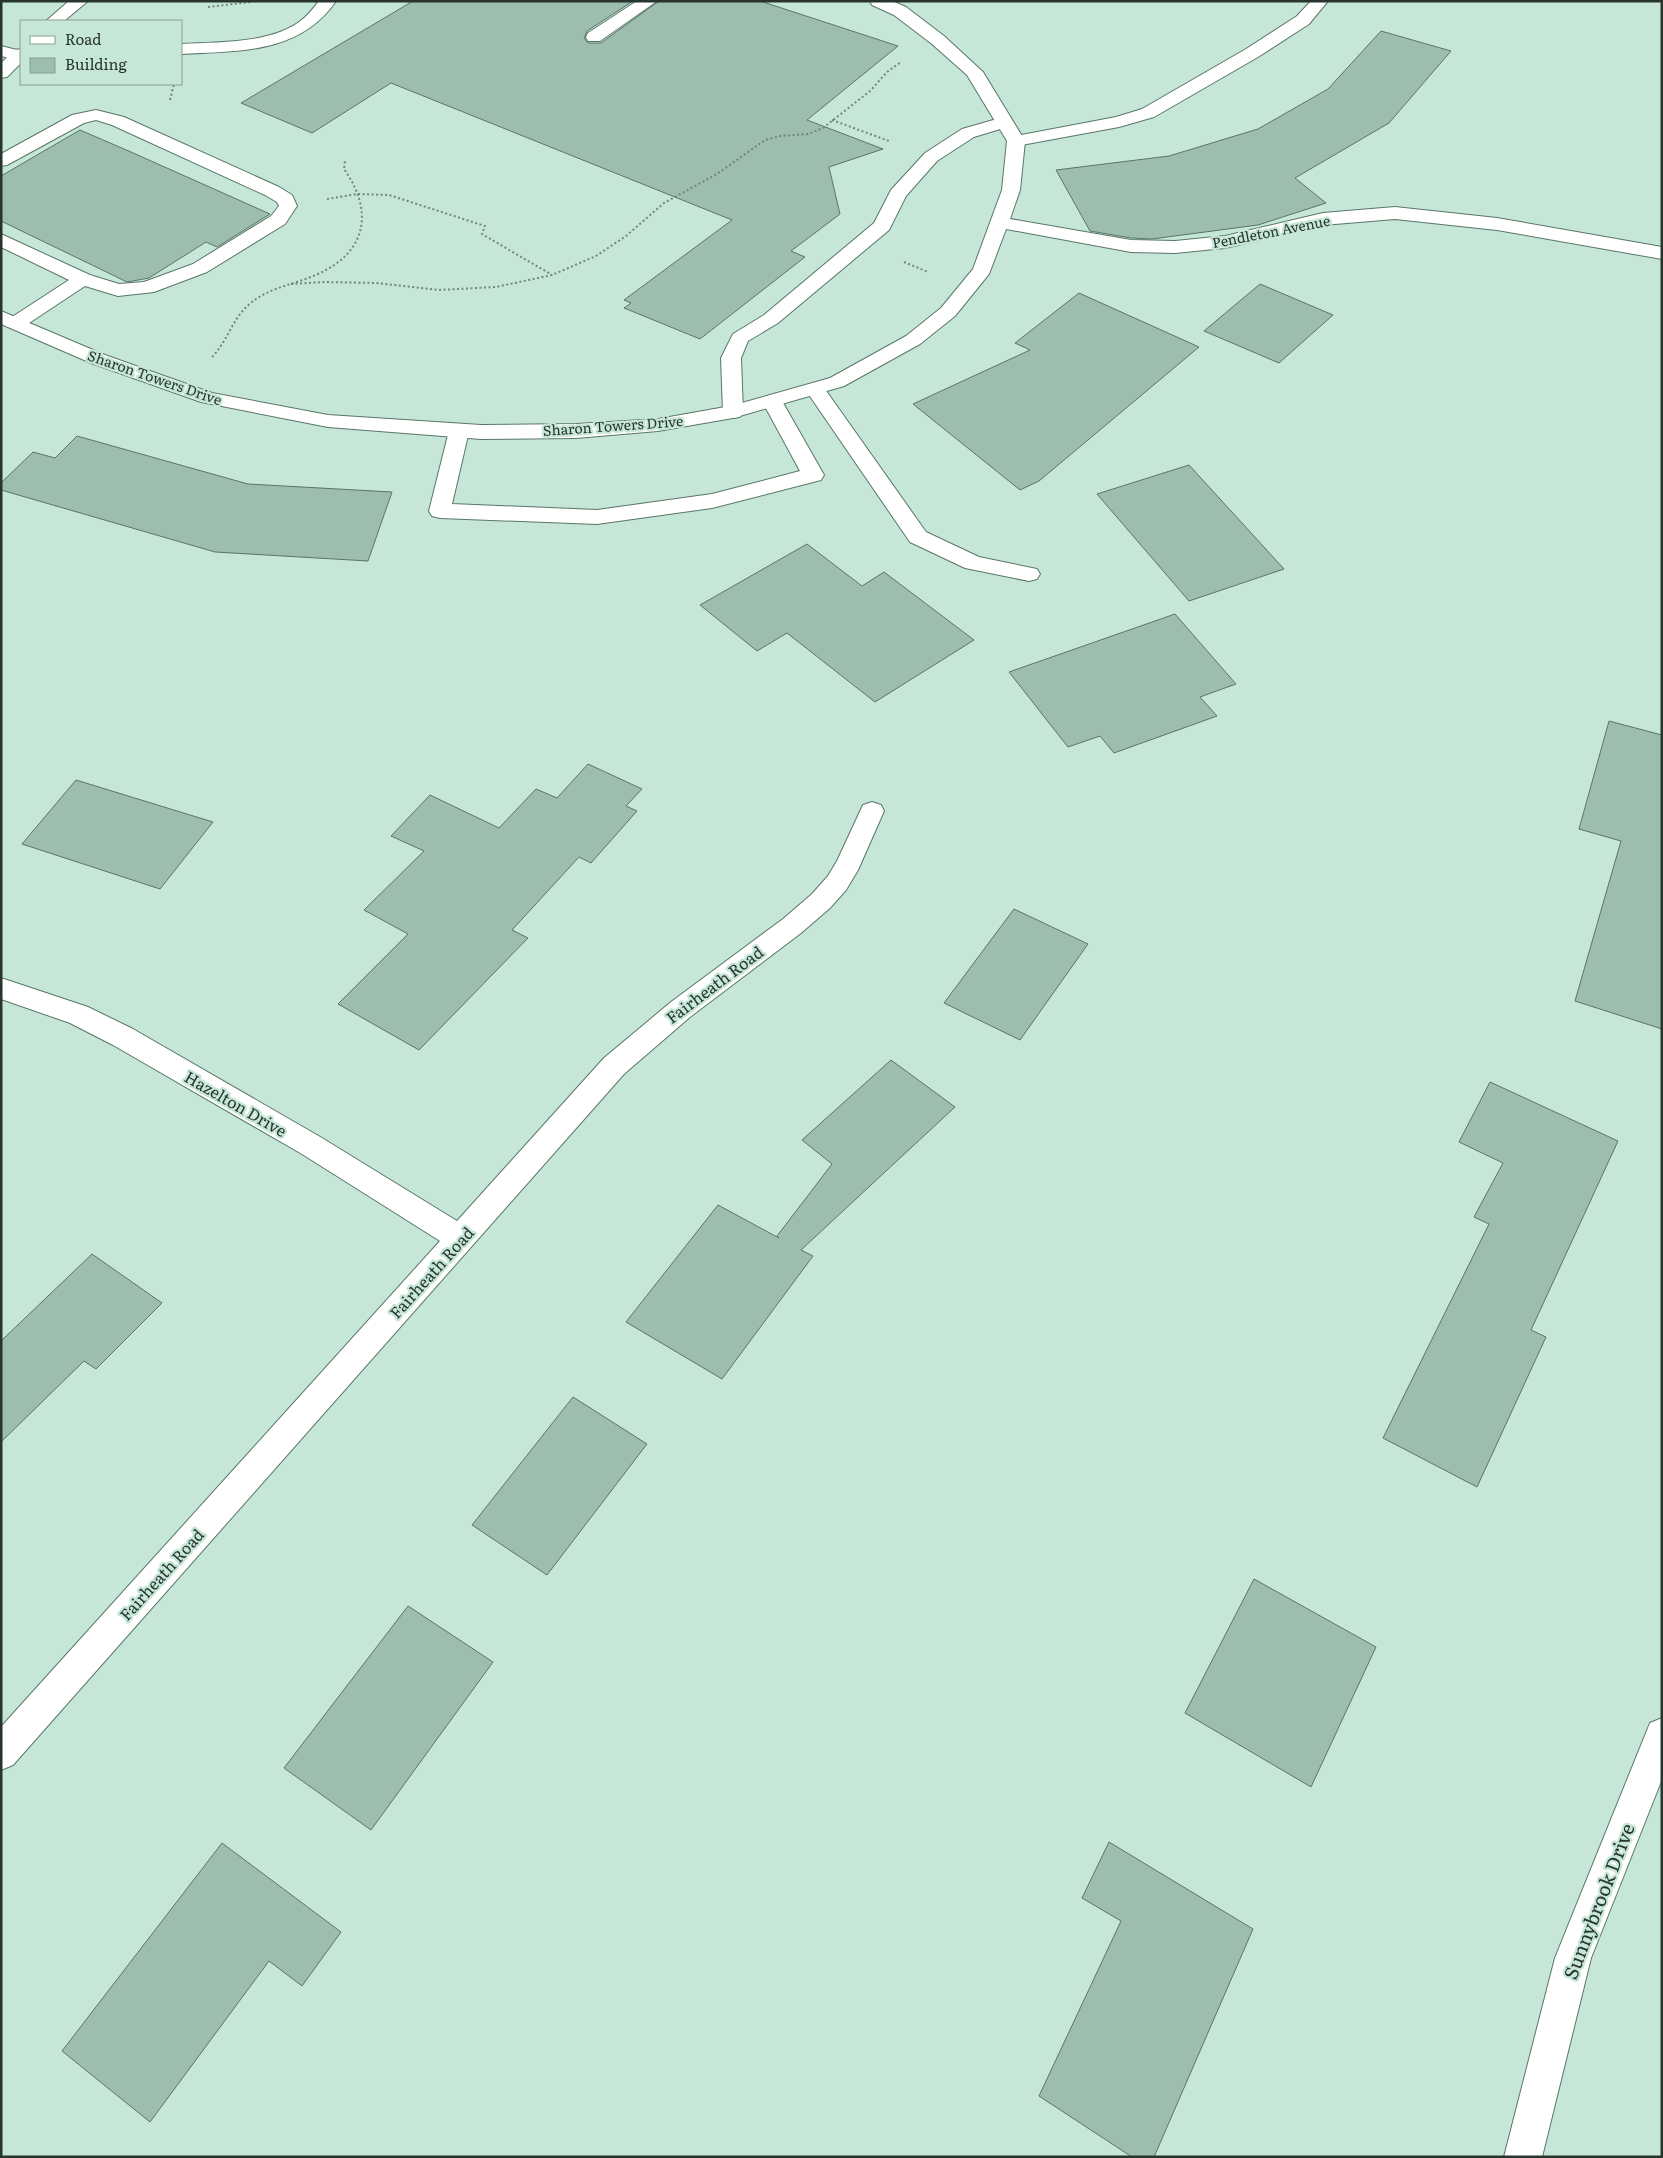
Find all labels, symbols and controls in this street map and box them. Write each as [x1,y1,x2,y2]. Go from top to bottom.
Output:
legend [20,20,182,85]
text: Road [65,27,101,50]
text: Building [65,52,127,75]
street label: Pendleton Avenue [1210,210,1332,252]
street label: Sharon Towers Drive [85,345,225,409]
street label: Sharon Towers Drive [542,410,684,440]
street label: Fairheath Road [660,939,768,1029]
street label: Hazelton Drive [180,1064,292,1142]
street label: Fairheath Road [383,1221,479,1323]
street label: Fairheath Road [113,1523,209,1625]
street label: Sunnybrook Drive [1555,1819,1641,1983]

